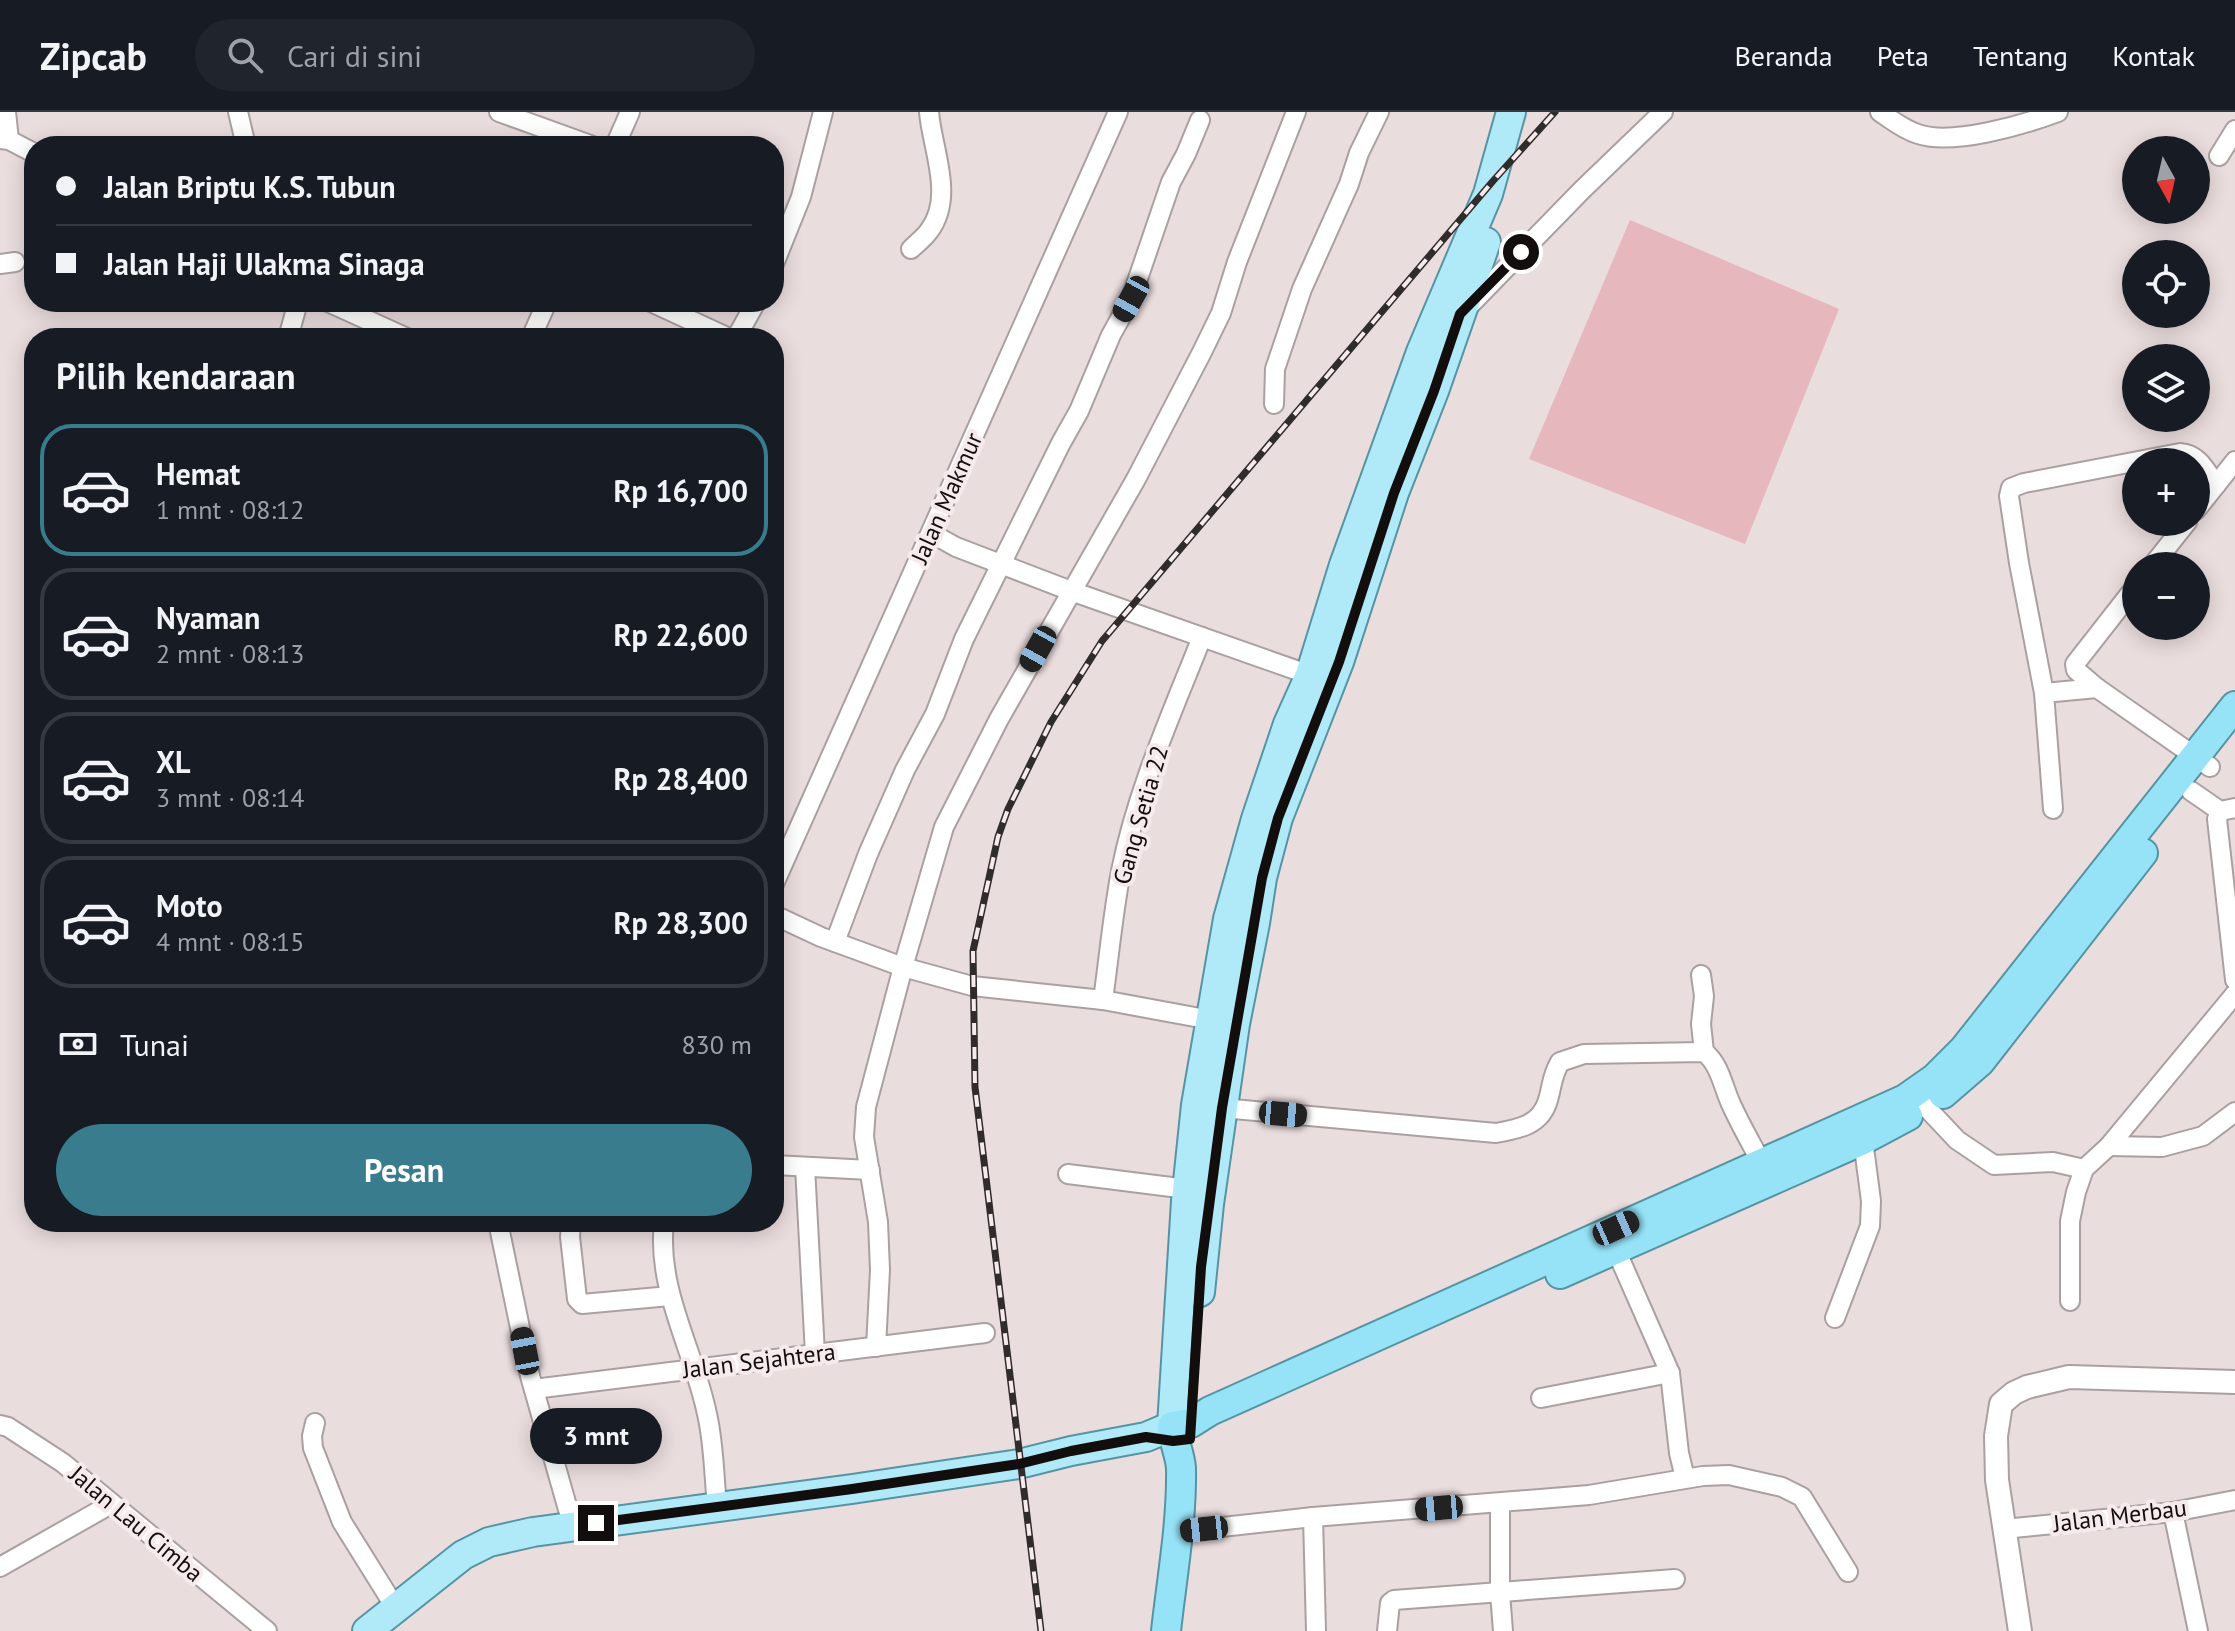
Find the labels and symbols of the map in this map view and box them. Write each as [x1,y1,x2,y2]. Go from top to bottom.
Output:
north arrow [2122,136,2210,224]
route start [1503,234,1539,270]
car [1109,272,1153,326]
street label: Jalan Makmur [903,427,989,569]
car [1016,622,1060,676]
street label: Gang Setia 22 [1106,742,1175,888]
car [1258,1100,1308,1128]
car [1589,1207,1643,1249]
car [509,1325,541,1377]
street label: Jalan Sejahtera [680,1336,837,1385]
callout: 3 mnt [530,1407,662,1463]
street label: Jalan Lau Cimba [62,1458,209,1589]
street label: Jalan Merbau [2050,1492,2189,1539]
car [1414,1494,1464,1522]
route end [578,1505,614,1541]
car [1179,1515,1229,1543]

